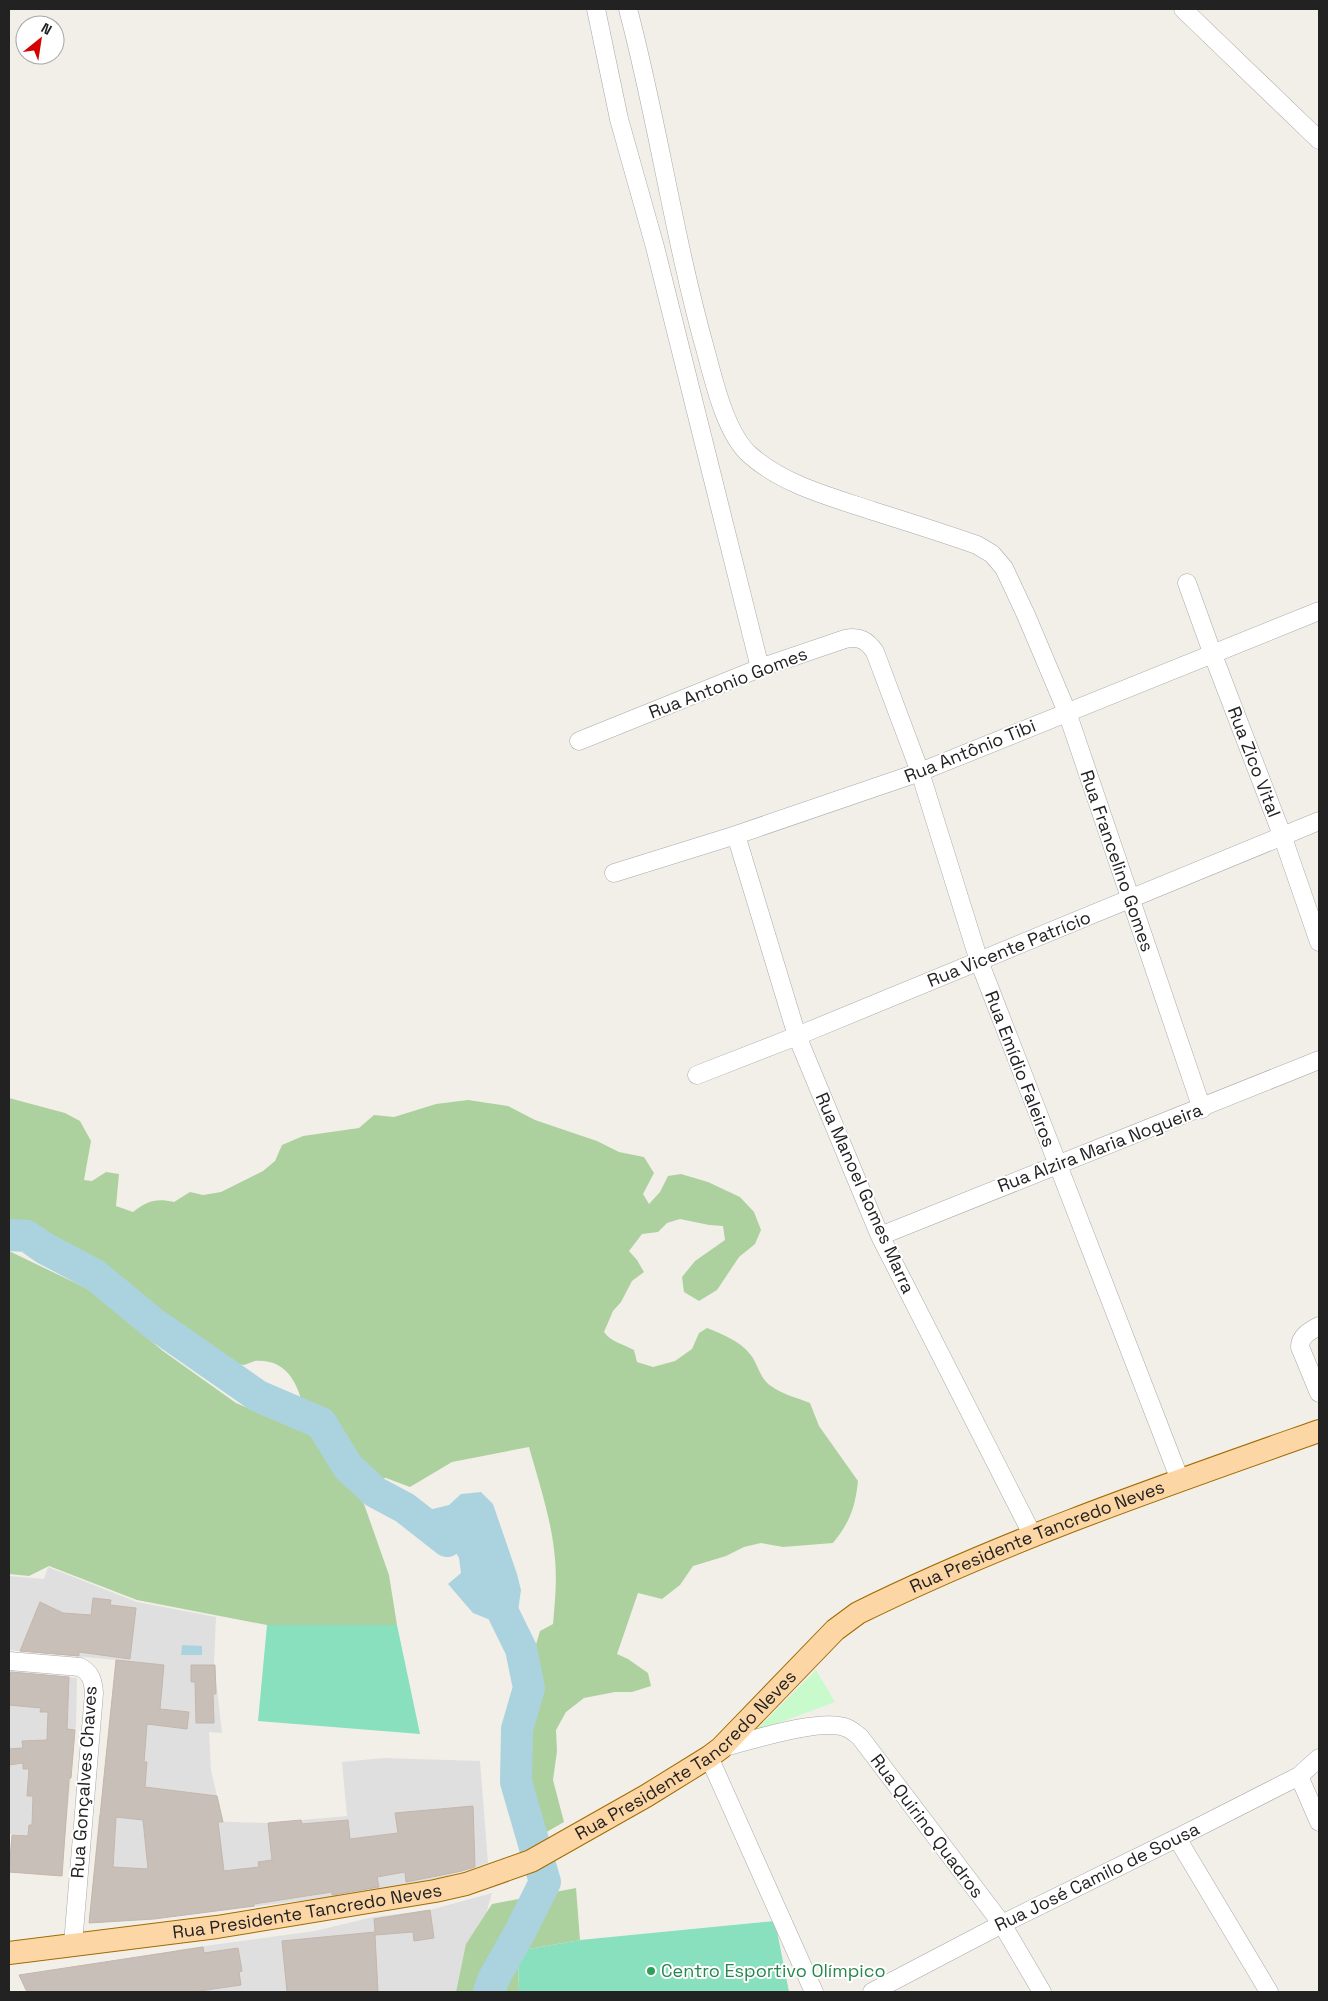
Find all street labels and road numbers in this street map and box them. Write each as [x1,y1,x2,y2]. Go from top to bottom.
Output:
street label: Rua Antonio Gomes [645,642,810,723]
street label: Rua Zico Vital [1223,703,1286,821]
street label: Rua Antônio Tibi [901,714,1039,787]
street label: Rua Francelino Gomes [1076,767,1159,955]
street label: Rua Vicente Patrício [924,905,1094,992]
street label: Rua Emídio Faleiros [980,987,1061,1150]
street label: Rua Manoel Gomes Marra [811,1089,920,1297]
street label: Rua Alzira Maria Nogueira [994,1098,1206,1197]
street label: Rua Presidente Tancredo Neves [906,1475,1167,1598]
street label: Rua Presidente Tancredo Neves [571,1665,801,1845]
street label: Rua Gonçalves Chaves [65,1685,102,1879]
street label: Rua Quirino Quadros [866,1749,989,1902]
street label: Rua José Camilo de Sousa [991,1817,1203,1936]
street label: Rua Presidente Tancredo Neves [171,1878,444,1943]

